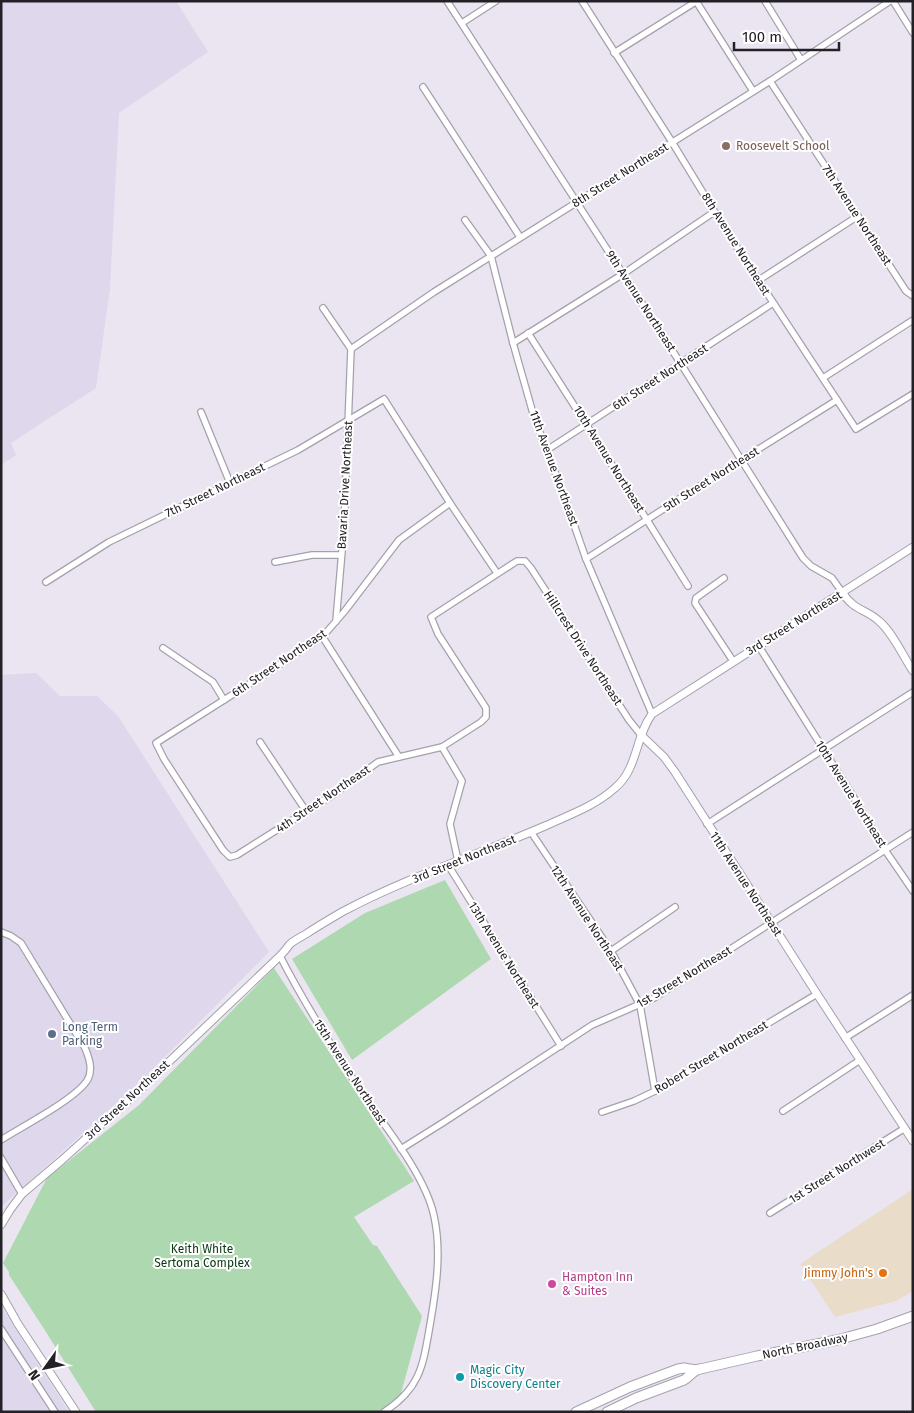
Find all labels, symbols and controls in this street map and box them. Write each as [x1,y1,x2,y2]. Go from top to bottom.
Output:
scale bar [734,20,839,52]
text: 100 m [742,28,782,46]
street label: 8th Street Northeast [569,139,671,210]
place label: Roosevelt School [736,139,830,153]
marker: Roosevelt School [720,140,732,152]
street label: 7th Avenue Northeast [819,162,895,268]
street label: 8th Avenue Northeast [699,190,774,298]
street label: 9th Avenue Northeast [603,248,679,355]
street label: 6th Street Northeast [610,341,711,413]
street label: 10th Avenue Northeast [570,403,648,516]
street label: 11th Avenue Northeast [527,408,582,528]
street label: Bavaria Drive Northeast [335,420,355,550]
street label: 5th Street Northeast [661,444,762,514]
street label: 7th Street Northeast [163,459,268,520]
street label: 3rd Street Northeast [744,587,845,658]
street label: Hillcrest Drive Northeast [541,588,626,708]
street label: 6th Street Northeast [229,626,329,700]
street label: 10th Avenue Northeast [812,738,890,851]
street label: 4th Street Northeast [273,762,373,836]
street label: 11th Avenue Northeast [707,829,785,939]
street label: 3rd Street Northeast [410,832,518,886]
street label: 12th Avenue Northeast [548,863,627,974]
street label: 13th Avenue Northeast [466,899,543,1011]
street label: 1st Street Northeast [634,943,734,1011]
street label: 15th Avenue Northeast [311,1017,390,1128]
street label: Robert Street Northeast [652,1017,771,1096]
place label: Long Term Parking [62,1020,118,1048]
marker: Long Term Parking [46,1028,58,1040]
street label: 3rd Street Northeast [82,1057,173,1143]
street label: 1st Street Northwest [787,1135,888,1206]
park label: Keith White Sertoma Complex [154,1242,250,1270]
place label: Jimmy John's [804,1266,873,1280]
marker: Jimmy John's [877,1267,889,1279]
place label: Hampton Inn & Suites [562,1270,633,1298]
marker: Hampton Inn & Suites [546,1278,558,1290]
street label: North Broadway [761,1330,849,1362]
north arrow [20,1343,70,1393]
place label: Magic City Discovery Center [470,1363,561,1391]
text: N [25,1366,44,1383]
marker: Magic City Discovery Center [454,1371,466,1383]

